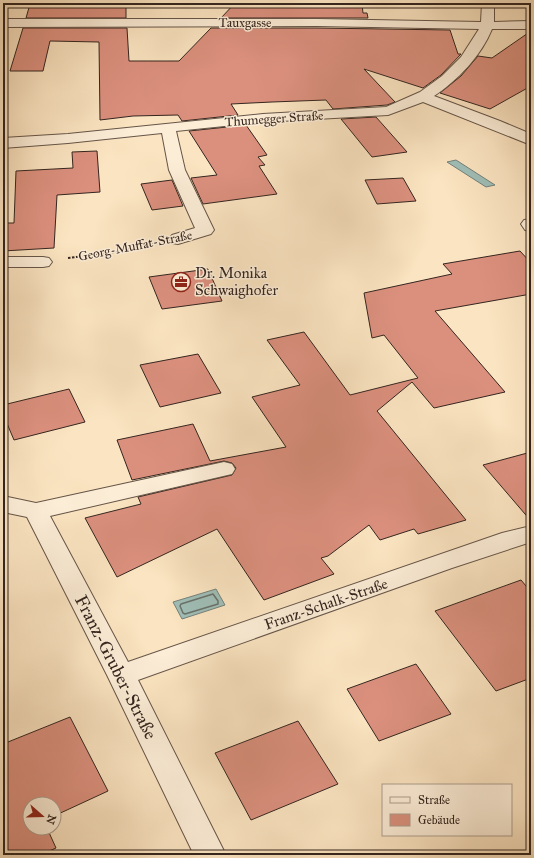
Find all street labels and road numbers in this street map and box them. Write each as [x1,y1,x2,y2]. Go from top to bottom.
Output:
street label: Tauxgasse [219,15,272,31]
street label: Thumegger Straße [224,108,325,130]
street label: Georg-Muffat-Straße [77,227,194,265]
street label: Franz-Schalk-Straße [262,574,390,634]
street label: Franz-Gruber-Straße [70,591,162,743]

